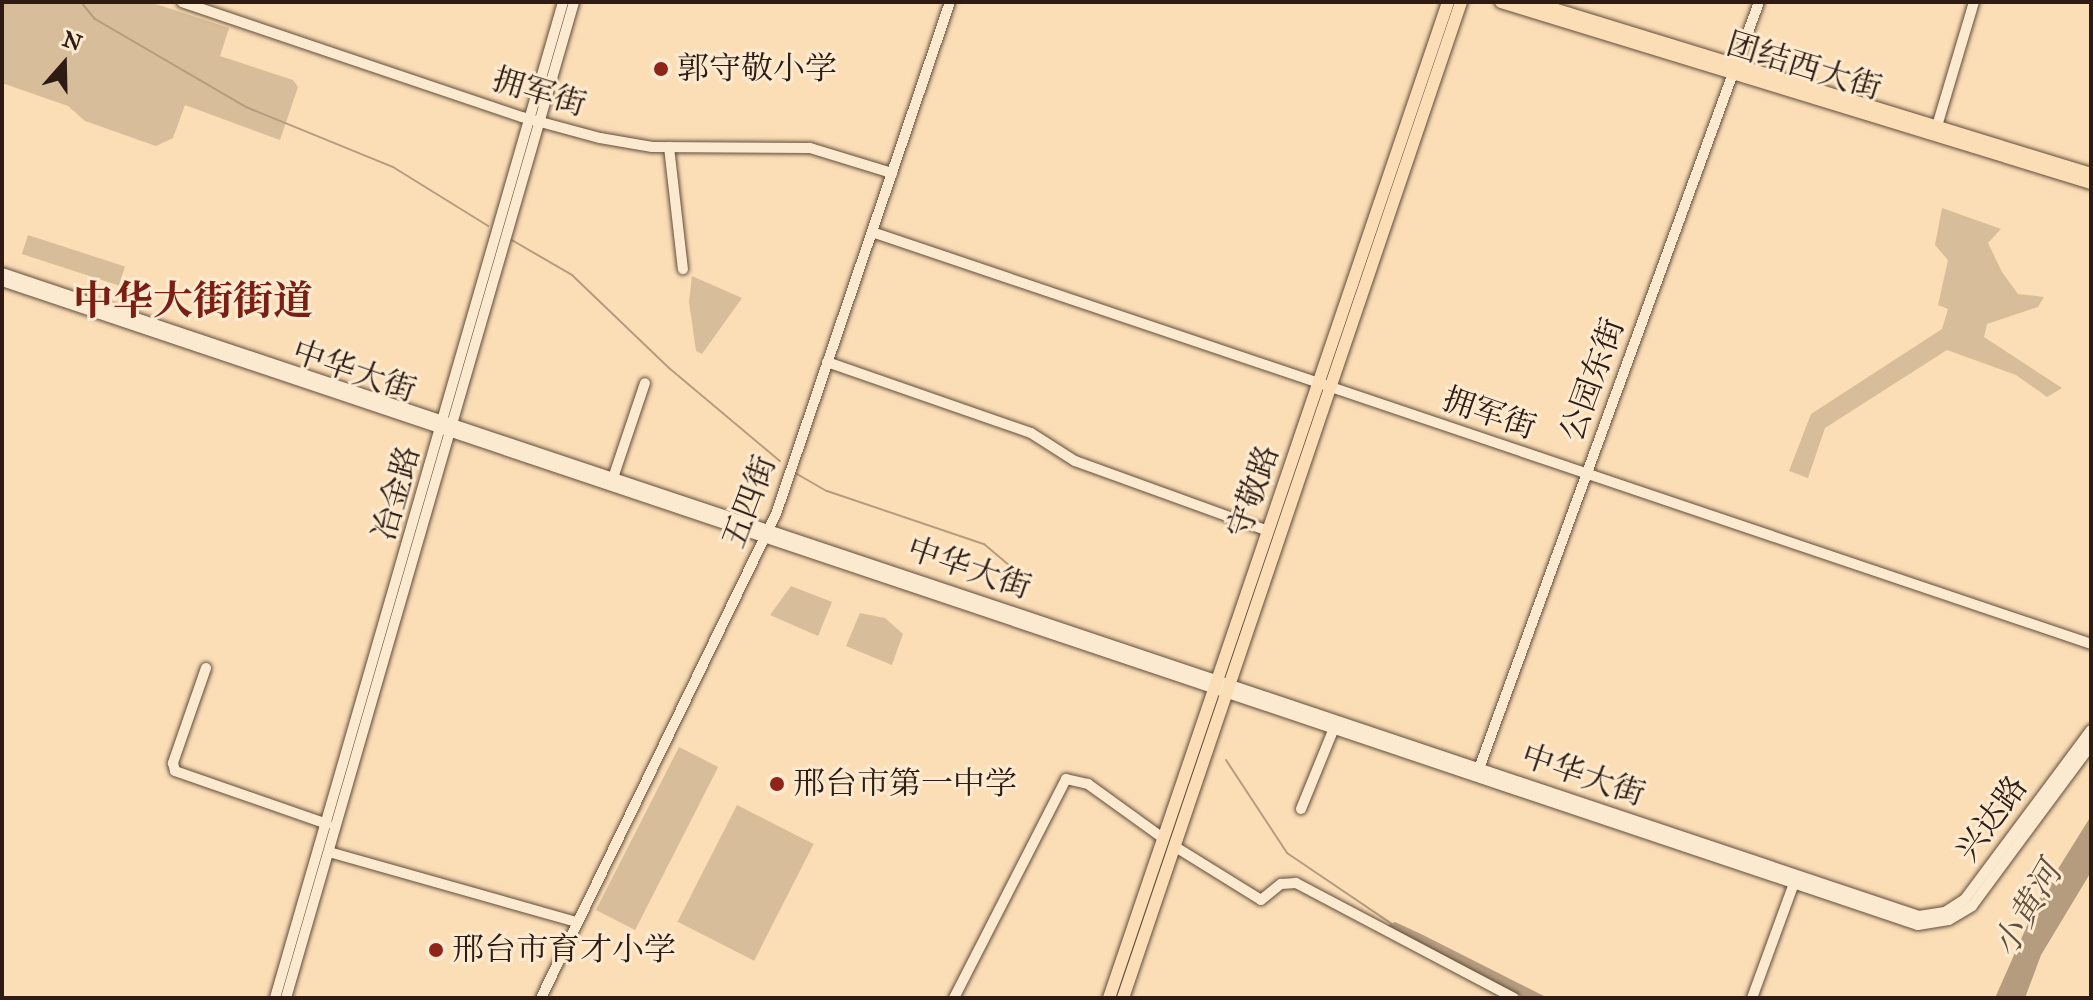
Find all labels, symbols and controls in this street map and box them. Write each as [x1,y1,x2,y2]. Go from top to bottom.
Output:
north arrow [24,24,104,104]
text: N [59,25,86,57]
street label: 团结西大街 [1722,25,1886,109]
place label: 郭守敬小学 [677,50,837,88]
marker: 郭守敬小学 [652,60,670,78]
street label: 拥军街 [487,61,591,125]
district label: 中华大街街道 [73,277,313,325]
street label: 公园东街 [1553,313,1633,447]
street label: 中华大街 [287,333,421,411]
street label: 拥军街 [1437,380,1541,448]
street label: 守敬路 [1220,440,1288,544]
street label: 冶金路 [365,442,429,544]
street label: 五四街 [715,450,785,554]
street label: 中华大街 [902,530,1036,608]
street label: 中华大街 [1516,737,1650,815]
place label: 邢台市第一中学 [793,765,1017,803]
street label: 兴达路 [1948,769,2036,869]
marker: 邢台市第一中学 [768,775,786,793]
water label: 小黄河 [1984,855,2070,963]
place label: 邢台市育才小学 [452,931,676,969]
marker: 邢台市育才小学 [427,941,445,959]

